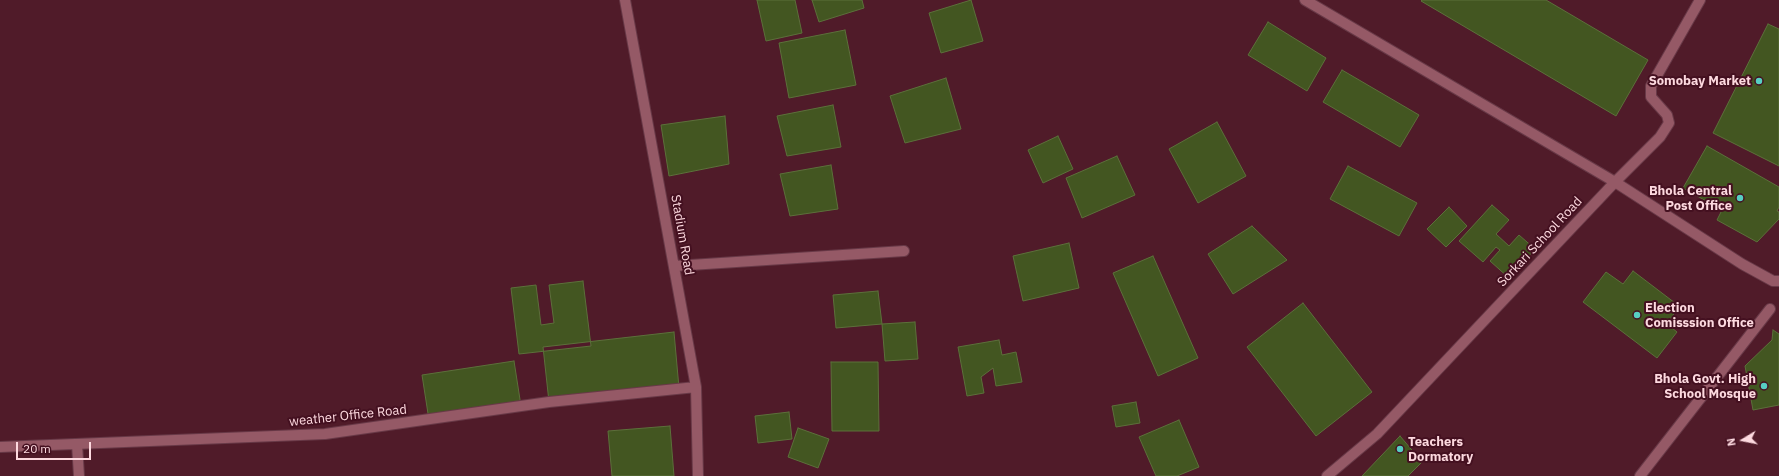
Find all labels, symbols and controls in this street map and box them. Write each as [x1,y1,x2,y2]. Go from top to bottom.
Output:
place label: Somobay Market [1649,73,1751,89]
marker: Somobay Market [1754,76,1764,86]
place label: Bhola Central Post Office [1649,183,1732,214]
street label: Stadium Road [667,193,697,277]
marker: Bhola Central Post Office [1735,193,1745,203]
street label: Sorkari School Road [1494,194,1586,290]
place label: Election Comisssion Office [1645,300,1754,331]
marker: Election Comisssion Office [1632,310,1642,320]
place label: Bhola Govt. High School Mosque [1654,371,1756,402]
marker: Bhola Govt. High School Mosque [1759,381,1769,391]
street label: weather Office Road [288,402,408,430]
north arrow [1723,420,1763,460]
scale bar [18,434,93,460]
place label: Teachers Dormatory [1408,434,1473,465]
text: N [1724,437,1739,447]
text: 20 m [23,441,51,456]
marker: Teachers Dormatory [1395,444,1405,454]

